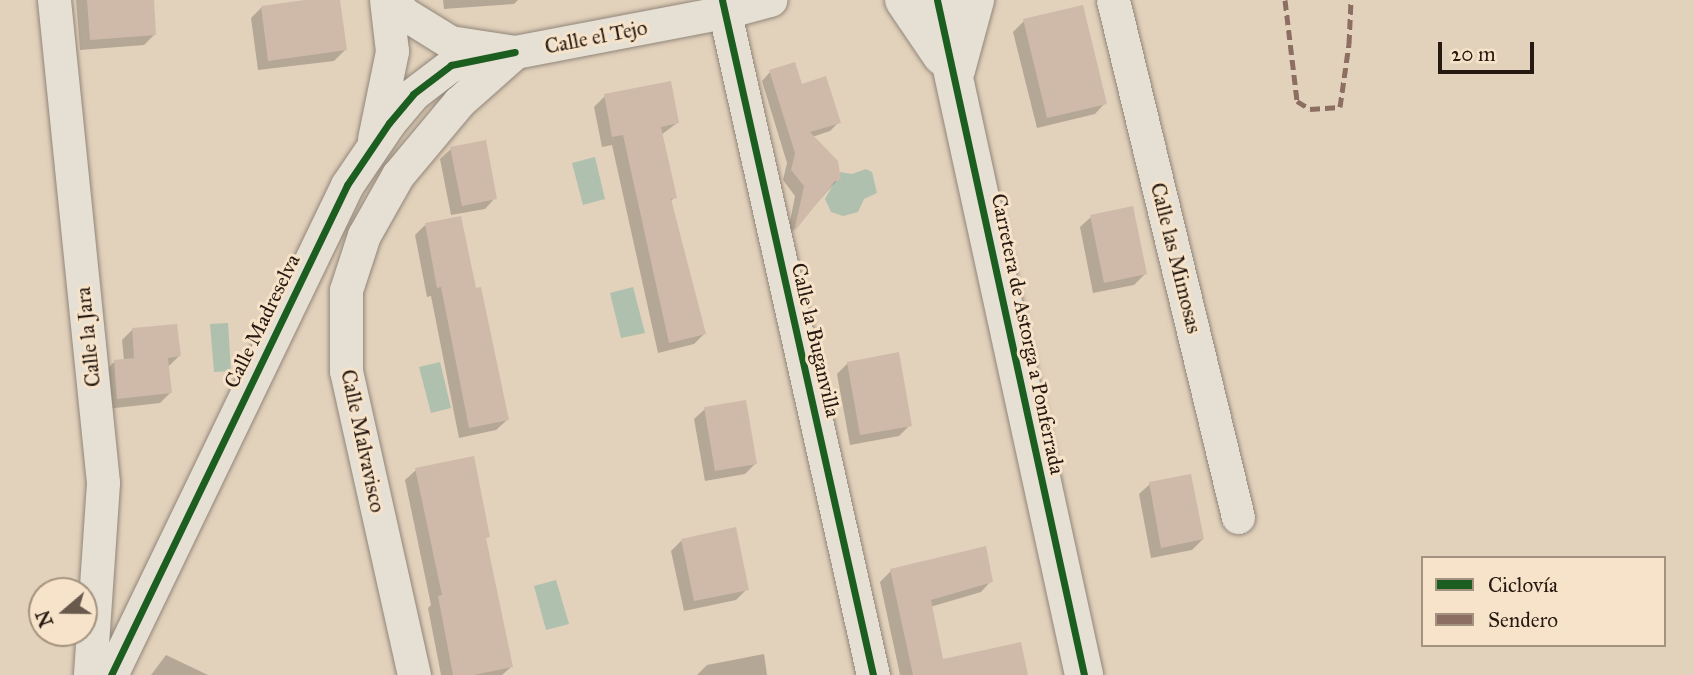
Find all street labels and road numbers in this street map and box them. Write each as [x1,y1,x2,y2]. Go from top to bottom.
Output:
street label: Calle el Tejo [543,15,649,59]
street label: Calle las Mimosas [1145,180,1207,336]
street label: Carretera de Astorga a Ponferrada [986,191,1070,477]
street label: Calle Madreselva [219,250,305,392]
street label: Calle la Buganvilla [786,260,846,420]
street label: Calle la Jara [70,286,106,388]
street label: Calle Malvavisco [336,367,390,515]

